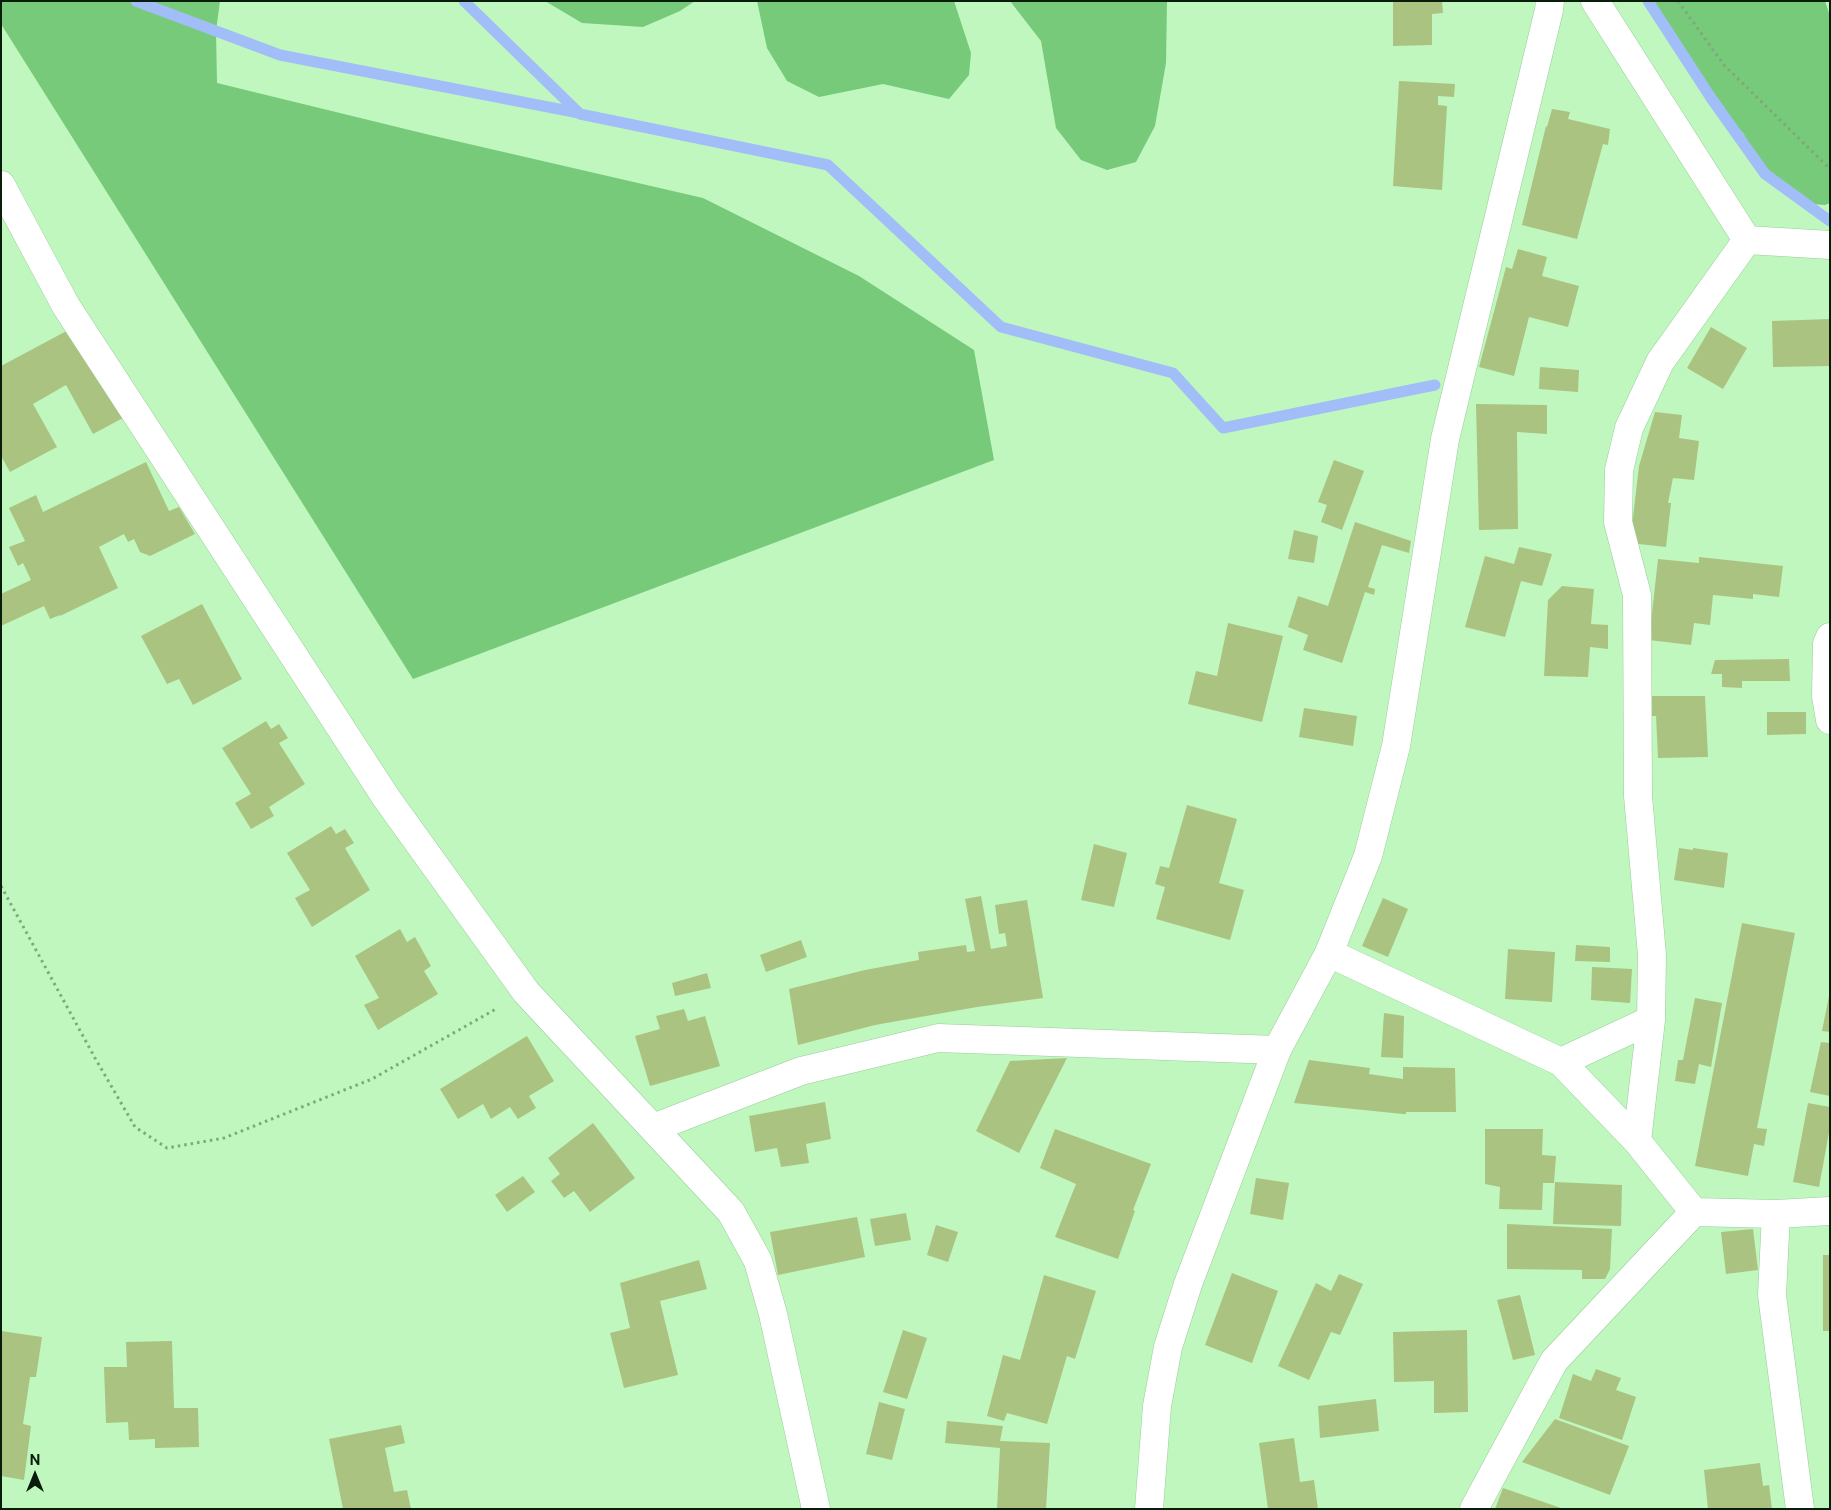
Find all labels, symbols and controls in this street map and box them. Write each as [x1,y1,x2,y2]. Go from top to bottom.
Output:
north arrow [10,1450,60,1500]
text: N [30,1452,40,1468]

